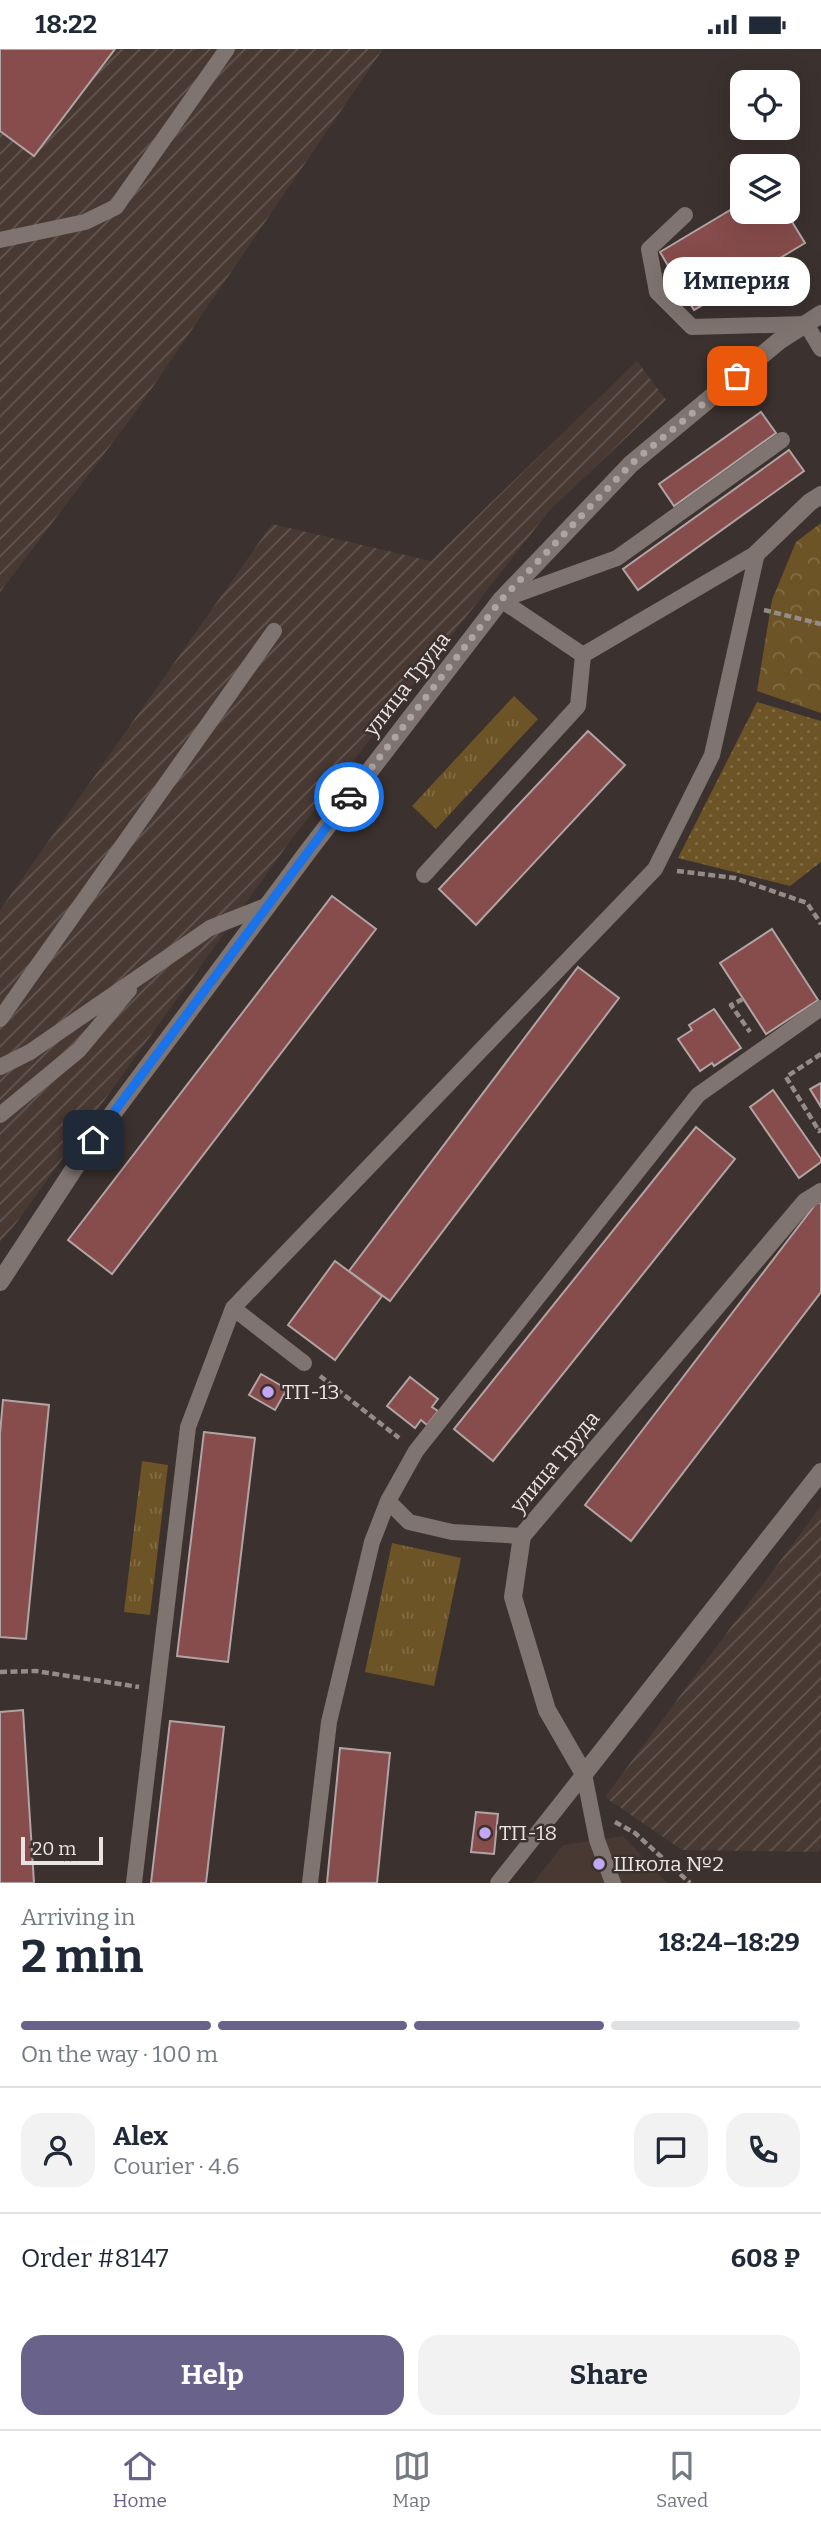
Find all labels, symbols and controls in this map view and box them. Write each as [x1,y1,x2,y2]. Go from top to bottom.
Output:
text: 18:22 [35,9,97,40]
map controls [730,70,800,224]
button: locate [730,70,800,140]
button: layers [730,154,800,224]
callout: Империя [664,257,810,306]
text: Империя [683,267,790,295]
pin [707,346,767,406]
icon: bag [718,357,756,395]
street label: улица Труда [358,626,456,742]
courier [314,762,384,832]
icon: car [330,778,368,816]
pin [63,1110,123,1170]
icon: home [74,1121,112,1159]
place label: ТП-13 [282,1379,339,1405]
marker: ТП-13 [260,1384,276,1400]
street label: улица Труда [504,1405,606,1519]
place label: ТП-18 [499,1820,557,1846]
marker: ТП-18 [477,1825,493,1841]
scale bar [21,1834,103,1866]
text: 20 m [32,1837,76,1860]
place label: Школа №2 [613,1851,724,1877]
marker: Школа №2 [591,1856,607,1872]
text: Arriving in [21,1903,135,1931]
text: 18:24–18:29 [659,1927,800,1958]
text: 2 min [21,1929,143,1984]
text: On the way · 100 m [21,2040,218,2068]
button: person [21,2113,95,2187]
button: chat [634,2113,708,2187]
button: phone [726,2113,800,2187]
text: Alex [113,2121,168,2152]
text: Courier · 4.6 [113,2152,240,2180]
text: Order #8147 [21,2243,169,2274]
text: 608 ₽ [731,2243,800,2274]
button: Help [21,2335,404,2415]
button: Share [418,2335,800,2415]
tab: Home [113,2447,167,2512]
tab: Map [392,2447,431,2512]
tab: Saved [656,2447,708,2512]

